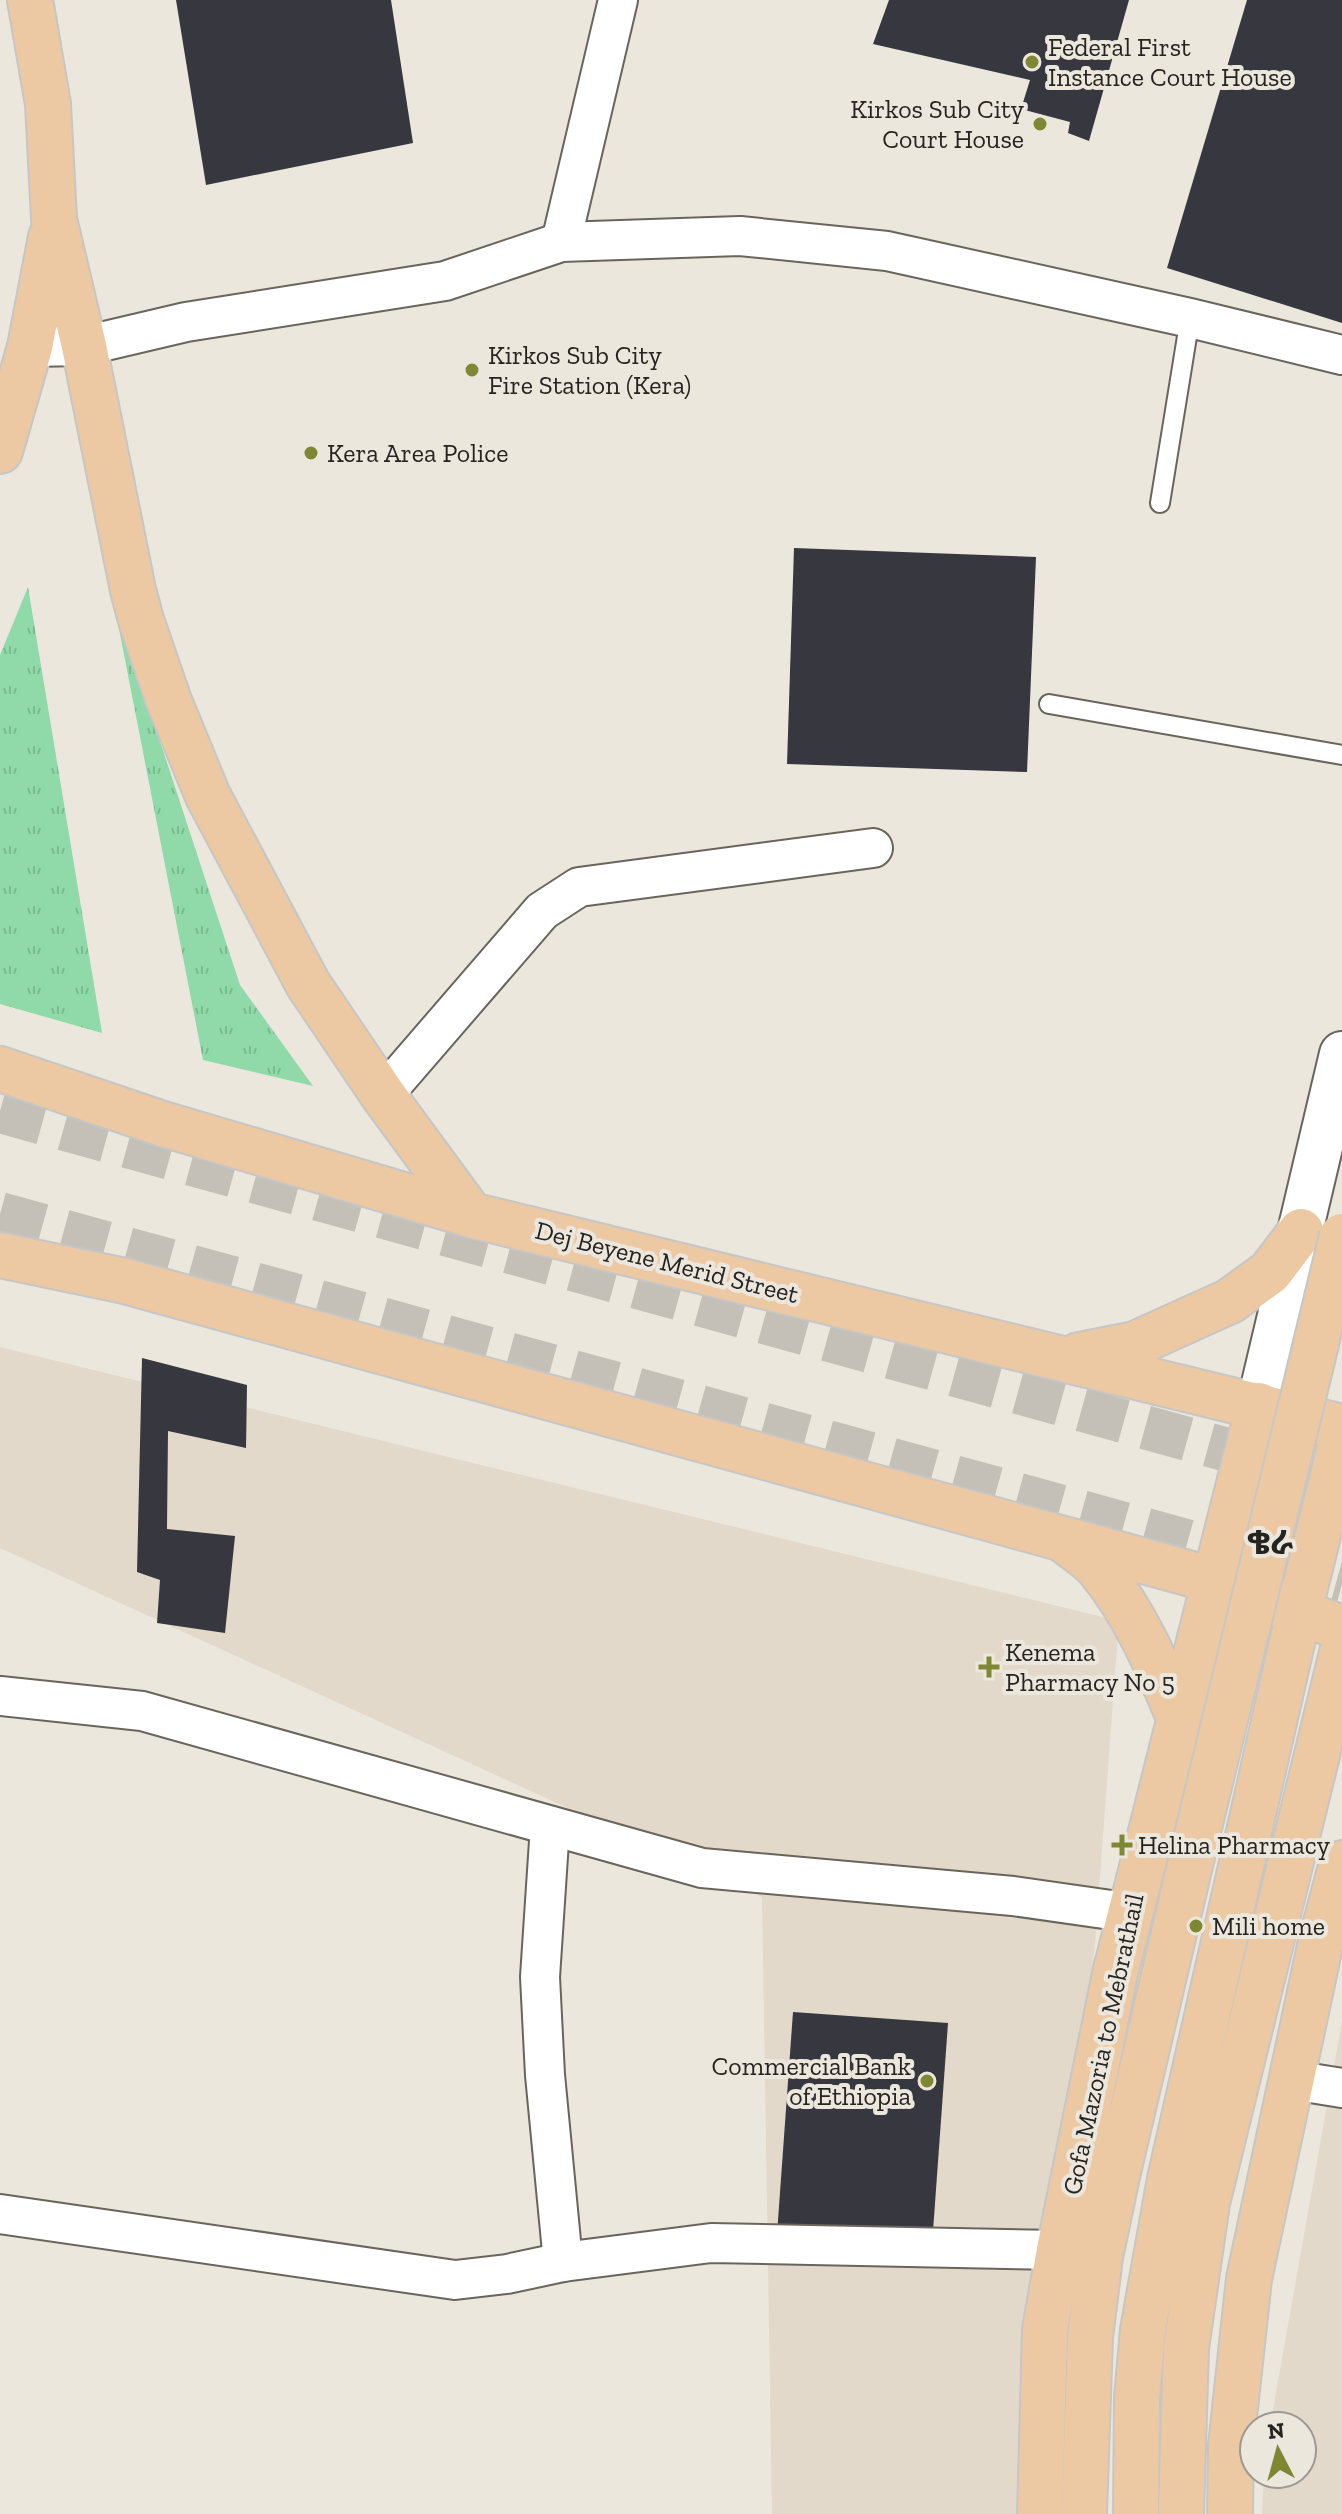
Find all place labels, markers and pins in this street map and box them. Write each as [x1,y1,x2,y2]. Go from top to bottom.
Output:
place label: Federal First Instance Court House [1048,31,1292,93]
marker: Federal First Instance Court House [1023,53,1041,71]
place label: Kirkos Sub City Court House [850,93,1025,155]
marker: Kirkos Sub City Court House [1031,115,1049,133]
place label: Kirkos Sub City Fire Station (Kera) [488,339,691,401]
marker: Kirkos Sub City Fire Station (Kera) [463,361,481,379]
place label: Kera Area Police [327,437,509,469]
marker: Kera Area Police [302,444,320,462]
place label: Kenema Pharmacy No 5 [1005,1636,1175,1698]
marker: Kenema Pharmacy No 5 [980,1658,998,1676]
place label: Helina Pharmacy [1138,1829,1331,1861]
marker: Helina Pharmacy [1113,1836,1131,1854]
place label: Mili home [1212,1910,1325,1942]
marker: Mili home [1187,1917,1205,1935]
place label: Commercial Bank of Ethiopia [712,2050,911,2112]
marker: Commercial Bank of Ethiopia [918,2072,936,2090]

